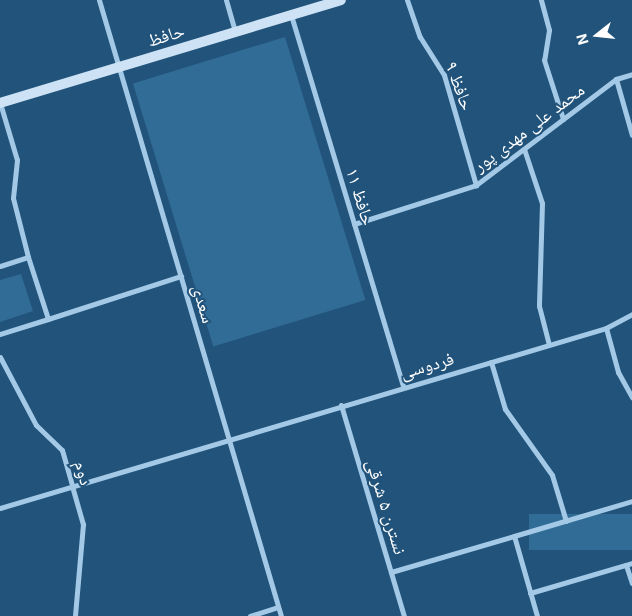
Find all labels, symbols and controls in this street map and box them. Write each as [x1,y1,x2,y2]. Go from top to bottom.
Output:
north arrow [572,10,622,60]
street label: حافظ [145,20,187,52]
text: N [572,32,592,47]
street label: حافظ ۹ [440,59,478,113]
street label: محمد علی مهدی پور [469,79,589,177]
street label: حافظ ۱۱ [341,166,379,228]
street label: سعدی [187,282,219,326]
street label: فردوسی [398,348,456,384]
street label: نسترن ۵ شرقی [361,457,411,557]
street label: دوم [69,458,97,488]

